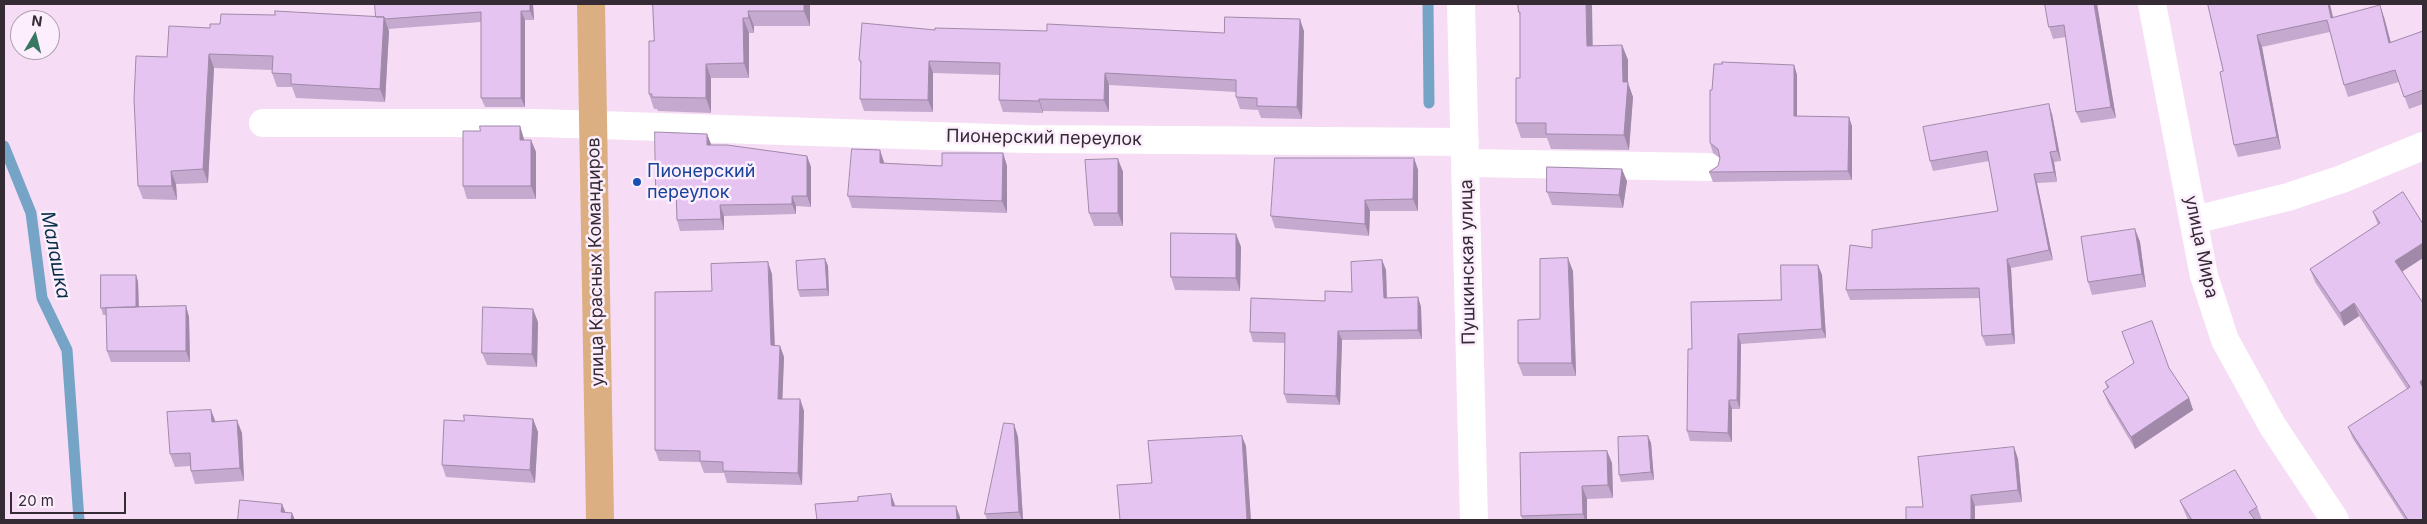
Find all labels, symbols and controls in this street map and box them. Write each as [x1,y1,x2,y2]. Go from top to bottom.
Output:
north arrow [10,10,60,60]
text: N [31,11,43,30]
street label: Пионерский переулок [946,125,1142,151]
street label: улица Красных Командиров [583,137,609,387]
place label: Пионерский переулок [647,161,755,203]
marker: Пионерский переулок [631,176,643,188]
street label: Пушкинская улица [1456,179,1480,345]
street label: улица Мира [2180,194,2222,300]
water label: Малашка [35,209,75,301]
scale bar [12,482,129,514]
text: 20 m [18,491,54,510]

